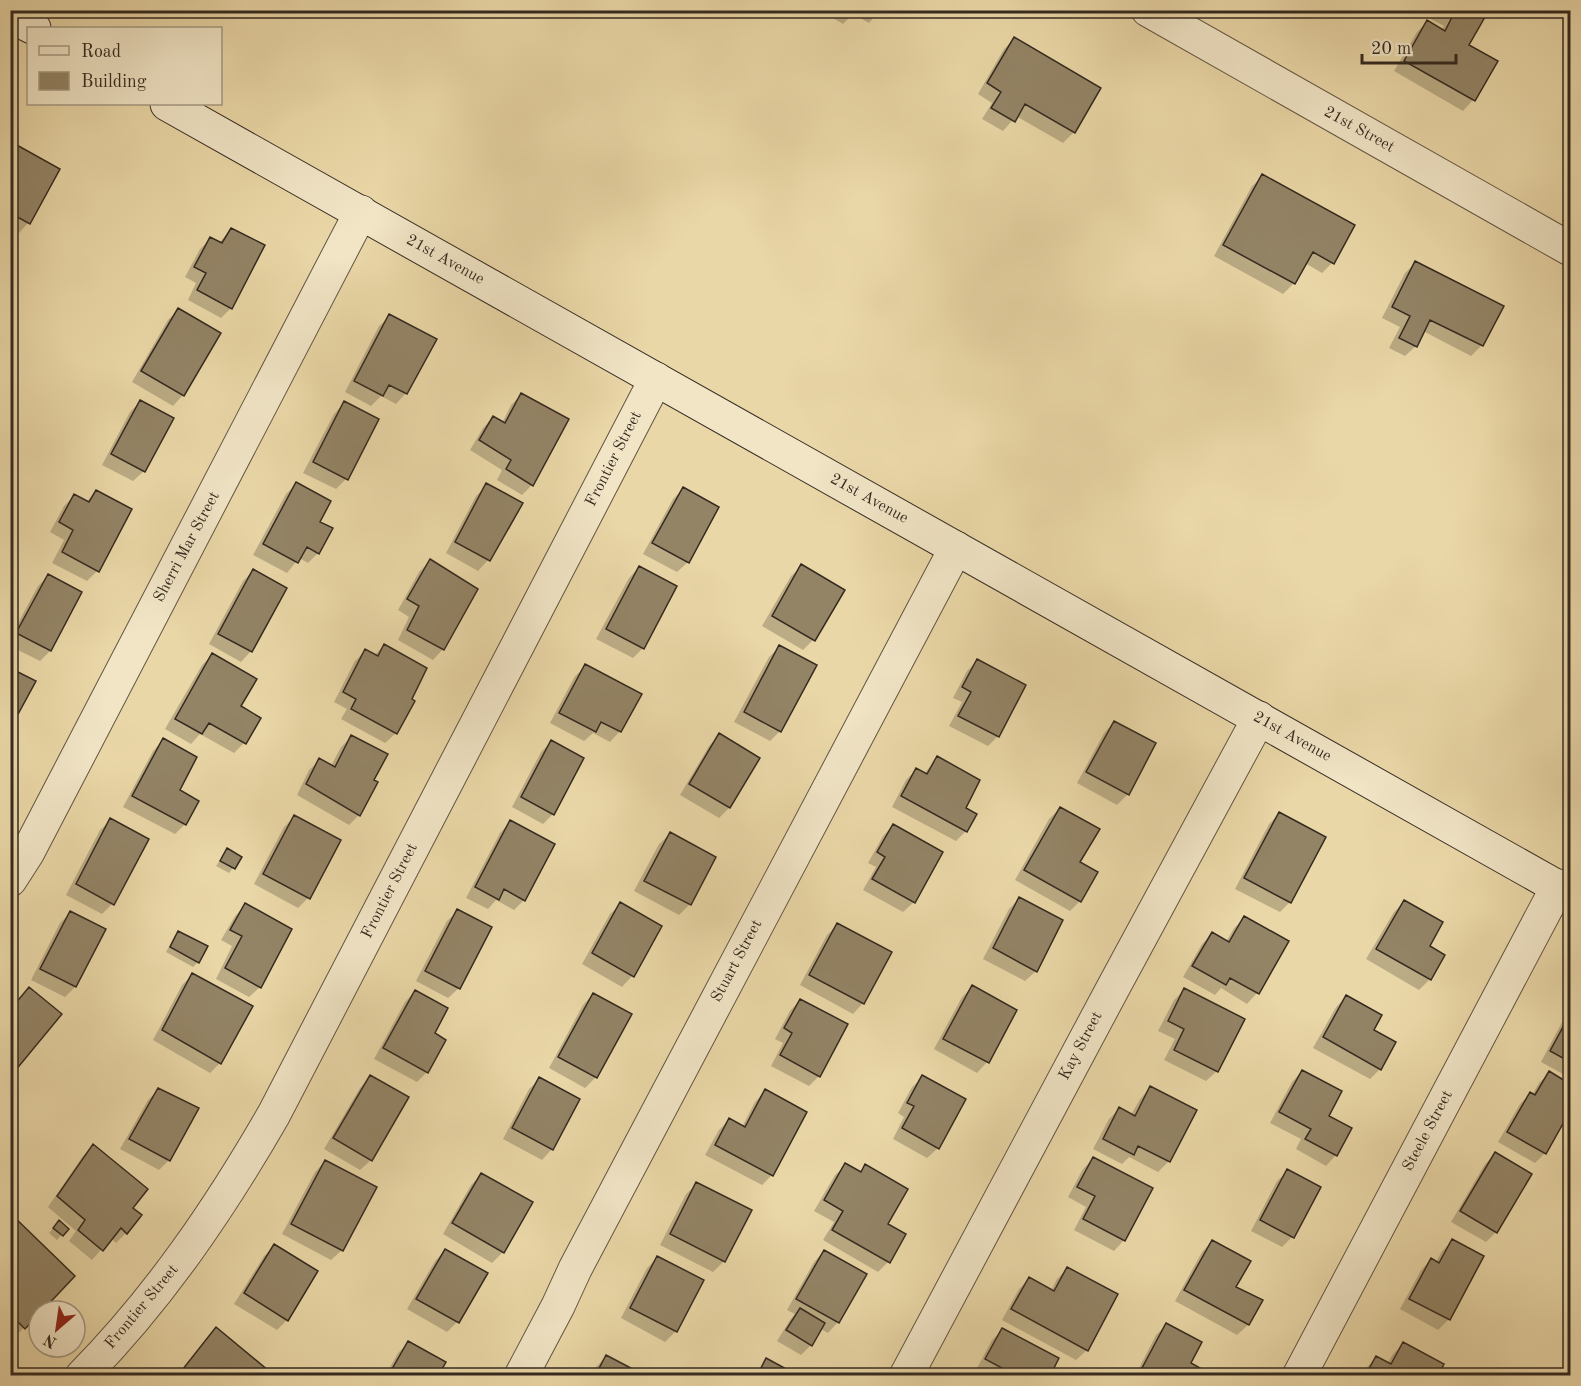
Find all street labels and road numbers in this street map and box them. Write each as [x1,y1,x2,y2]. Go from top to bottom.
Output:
street label: 21st Street [1321,104,1397,156]
street label: 21st Avenue [403,232,487,288]
street label: Frontier Street [583,408,645,509]
street label: 21st Avenue [827,471,911,527]
street label: Sherri Mar Street [151,489,223,605]
street label: 21st Avenue [1250,709,1334,765]
street label: Frontier Street [359,840,421,941]
street label: Stuart Street [709,917,766,1005]
street label: Kay Street [1056,1009,1106,1083]
street label: Steele Street [1400,1088,1456,1174]
street label: Frontier Street [102,1261,182,1352]

